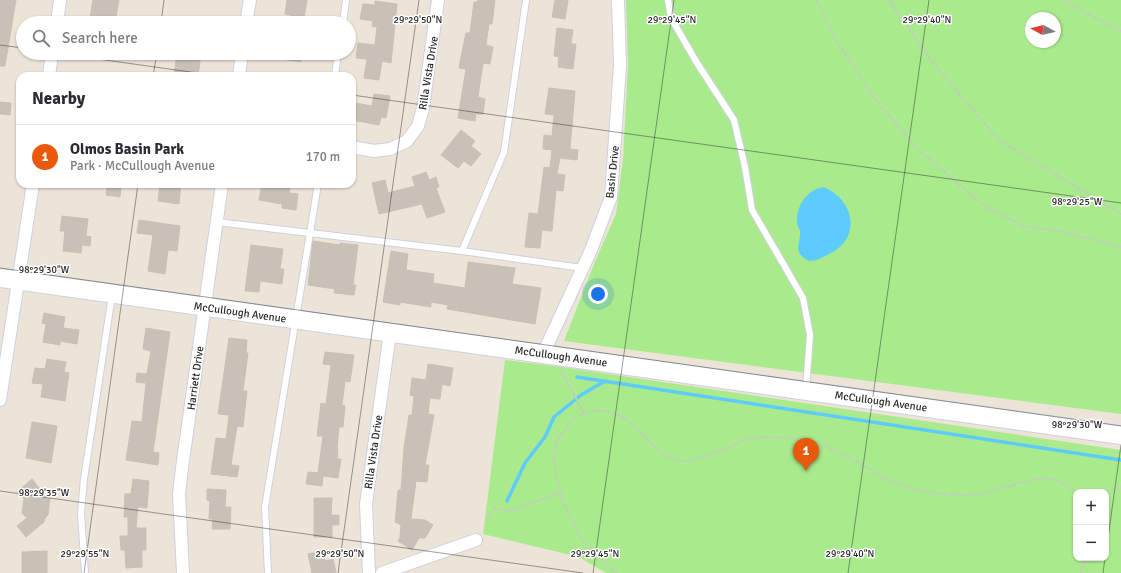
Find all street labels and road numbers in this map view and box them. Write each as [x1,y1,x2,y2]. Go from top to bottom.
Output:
street label: Rilla Vista Drive [416,35,441,111]
street label: Basin Drive [603,145,622,199]
street label: McCullough Avenue [193,300,287,325]
street label: McCullough Avenue [514,344,608,369]
street label: Harriett Drive [185,345,206,411]
street label: McCullough Avenue [834,389,928,414]
street label: Rilla Vista Drive [362,414,385,490]

